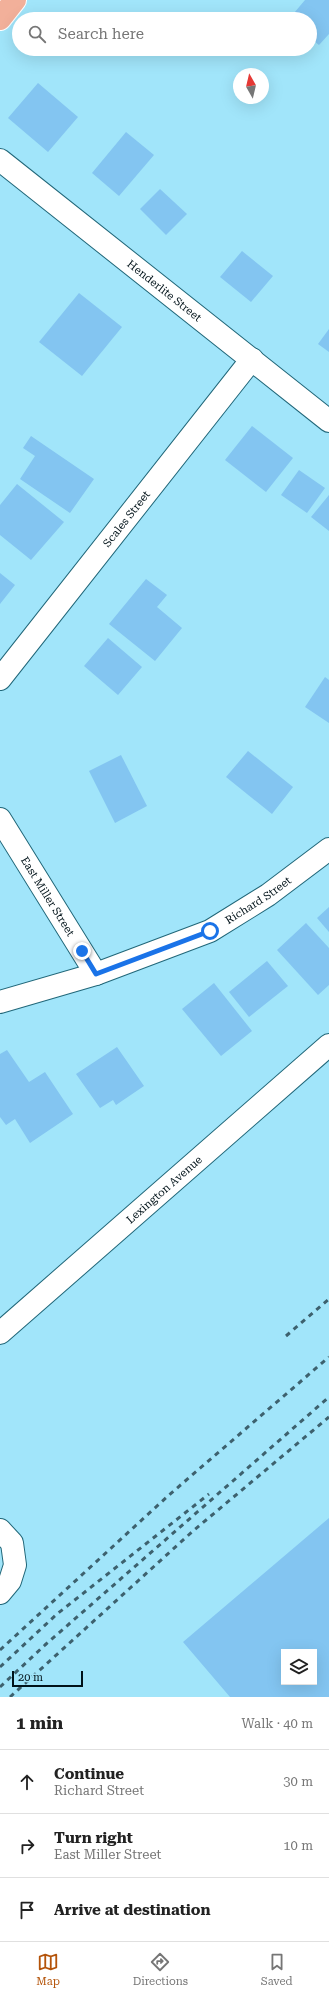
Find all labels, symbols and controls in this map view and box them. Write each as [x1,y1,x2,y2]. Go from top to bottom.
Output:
search box [12,12,317,56]
icon: search [26,23,48,45]
text: Search here [58,25,144,43]
north arrow [233,68,269,104]
street label: Henderlite Street [124,257,204,324]
street label: Scales Street [100,488,153,550]
street label: East Miller Street [18,855,77,939]
street label: Richard Street [223,874,294,927]
route start [201,922,219,940]
route end [73,942,91,960]
street label: Lexington Avenue [124,1153,205,1226]
map controls [281,1649,317,1685]
button: layers [281,1649,317,1685]
scale bar [12,1669,83,1688]
text: 20 m [18,1671,43,1684]
text: 1 min [16,1713,63,1733]
text: Walk · 40 m [241,1716,313,1731]
text: Continue [54,1765,124,1783]
icon: ahead [16,1771,38,1793]
text: 30 m [283,1774,313,1789]
text: Richard Street [54,1783,144,1798]
text: Turn right [54,1829,133,1847]
icon: right [16,1835,38,1857]
text: 10 m [283,1838,313,1853]
text: East Miller Street [54,1847,161,1862]
icon: arrive [16,1899,38,1921]
text: Arrive at destination [54,1901,210,1919]
tab: Map [36,1951,60,1988]
tab: Directions [133,1951,188,1988]
tab: Saved [261,1951,293,1988]

